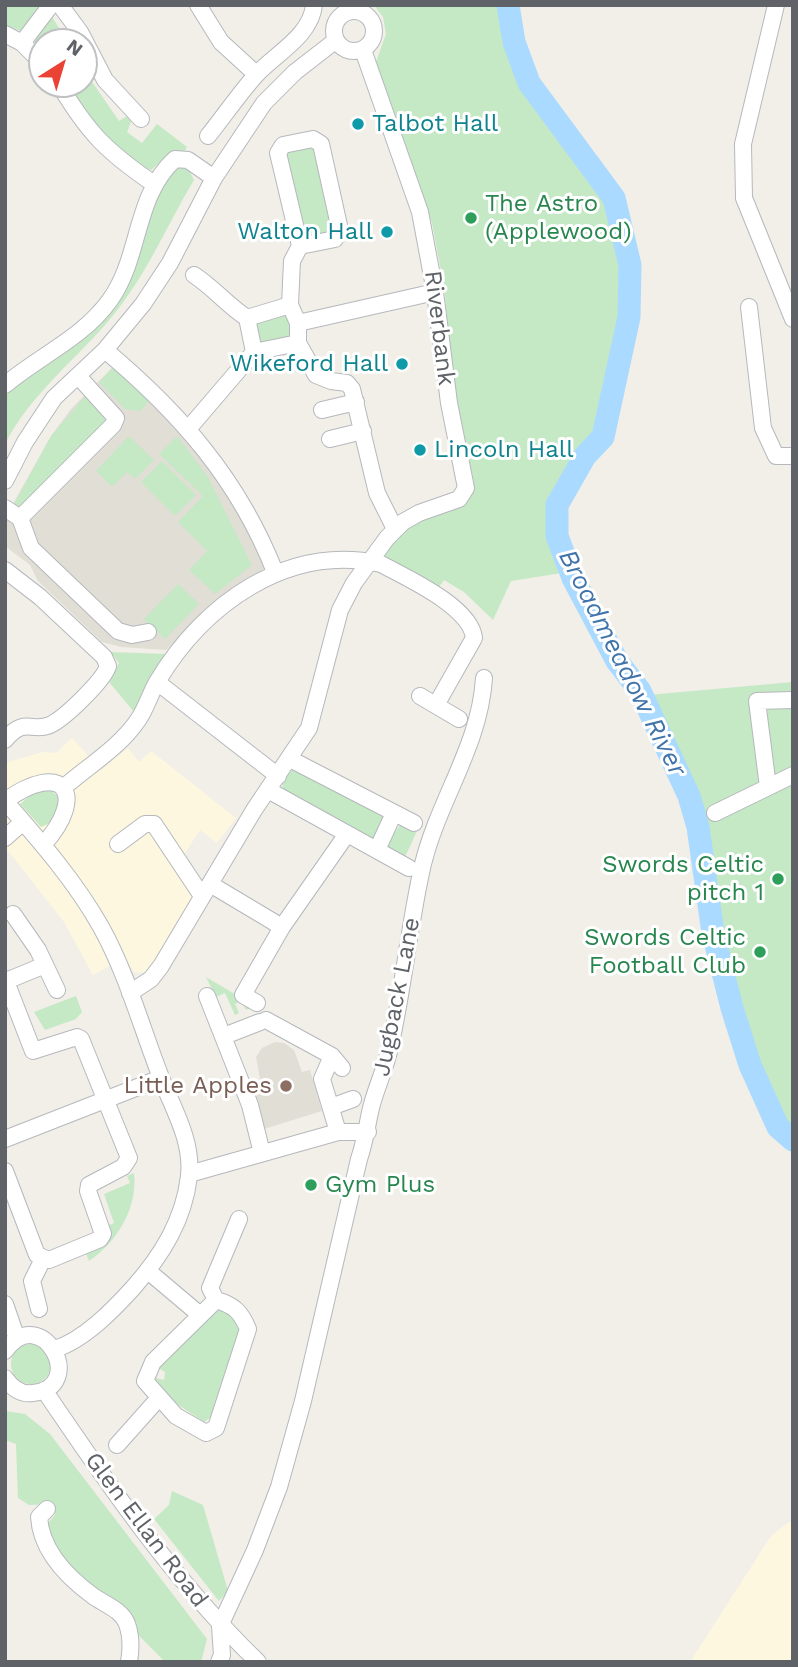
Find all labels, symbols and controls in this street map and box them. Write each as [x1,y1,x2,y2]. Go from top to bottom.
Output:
north arrow [28,28,98,98]
text: N [62,34,87,61]
place label: Talbot Hall [372,110,498,138]
marker: Talbot Hall [350,116,366,132]
place label: The Astro (Applewood) [485,190,632,246]
marker: The Astro (Applewood) [463,210,479,226]
place label: Walton Hall [237,218,373,246]
marker: Walton Hall [379,224,395,240]
street label: Riverbank [418,269,460,387]
place label: Wikeford Hall [230,350,388,378]
marker: Wikeford Hall [394,356,410,372]
place label: Lincoln Hall [434,436,574,464]
marker: Lincoln Hall [412,442,428,458]
water label: Broadmeadow River [551,544,693,782]
place label: Swords Celtic pitch 1 [602,851,764,907]
marker: Swords Celtic pitch 1 [770,871,786,887]
street label: Jugback Lane [367,915,427,1079]
place label: Swords Celtic Football Club [584,924,746,980]
marker: Swords Celtic Football Club [752,944,768,960]
place label: Little Apples [124,1072,272,1100]
marker: Little Apples [278,1078,294,1094]
place label: Gym Plus [325,1171,435,1199]
marker: Gym Plus [303,1177,319,1193]
street label: Glen Ellan Road [78,1447,214,1613]

